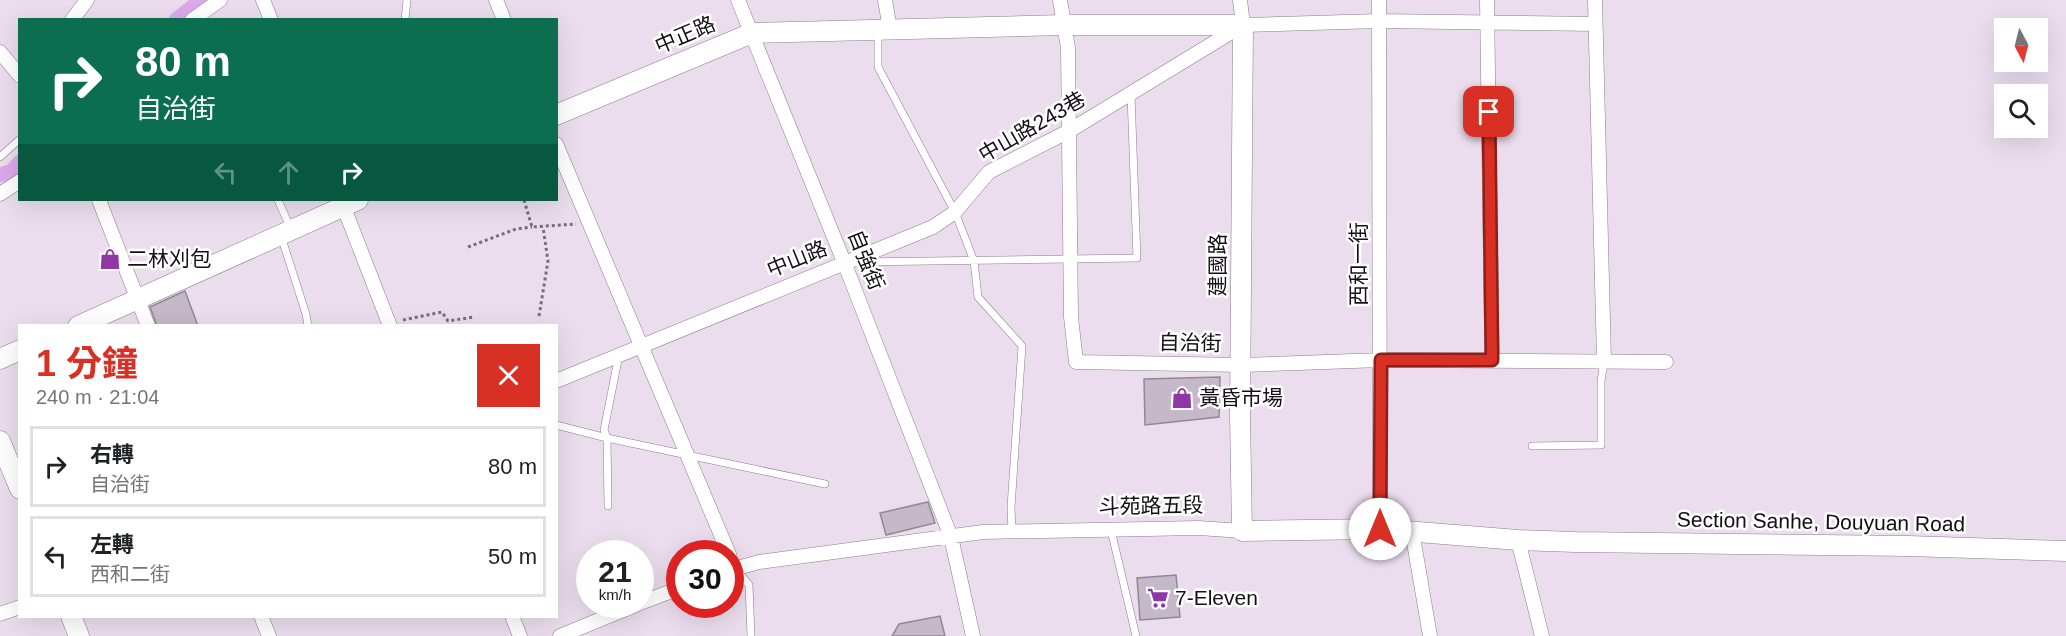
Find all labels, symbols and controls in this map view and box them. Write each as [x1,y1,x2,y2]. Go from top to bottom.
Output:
street label: 中正路 [651,12,718,57]
north arrow [1994,18,2048,72]
map controls [1994,18,2048,138]
text: 80 m [135,38,231,85]
icon: right [36,42,114,120]
button: search [1994,84,2048,138]
pin [1463,86,1514,137]
street label: 中山路243巷 [974,87,1089,166]
text: 自治街 [135,94,216,124]
icon: arrive [1472,95,1505,128]
icon: left [209,156,242,189]
icon: ahead [272,156,305,189]
icon: right [335,156,368,189]
street label: 西和一街 [1347,222,1370,306]
street label: 自強街 [844,226,889,293]
street label: 建國路 [1206,234,1229,297]
street label: 中山路 [763,236,830,281]
shop icon: 二林刈包 [98,247,122,271]
place label: 二林刈包 [127,247,211,270]
street label: 自治街 [1158,330,1222,355]
text: 1 分鐘 [36,343,138,384]
button: close [477,344,540,407]
text: 240 m · 21:04 [36,386,159,408]
shop icon: 黃昏市場 [1170,386,1194,410]
place label: 黃昏市場 [1199,386,1283,409]
text: 右轉 [90,442,134,467]
icon: right [39,450,72,483]
text: 80 m [488,454,537,479]
text: 自治街 [90,473,150,495]
street label: 斗苑路五段 [1098,493,1204,518]
position arrow [1348,497,1412,561]
street label: Section Sanhe, Douyuan Road [1677,507,1965,536]
text: 左轉 [90,532,134,557]
icon: left [39,540,72,573]
speed limit sign: 30 [666,540,744,618]
text: 50 m [488,544,537,569]
text: 21 [598,555,632,588]
text: 西和二街 [90,563,170,585]
text: km/h [599,586,631,603]
supermarket icon: 7-Eleven [1146,586,1170,610]
place label: 7-Eleven [1175,586,1258,609]

